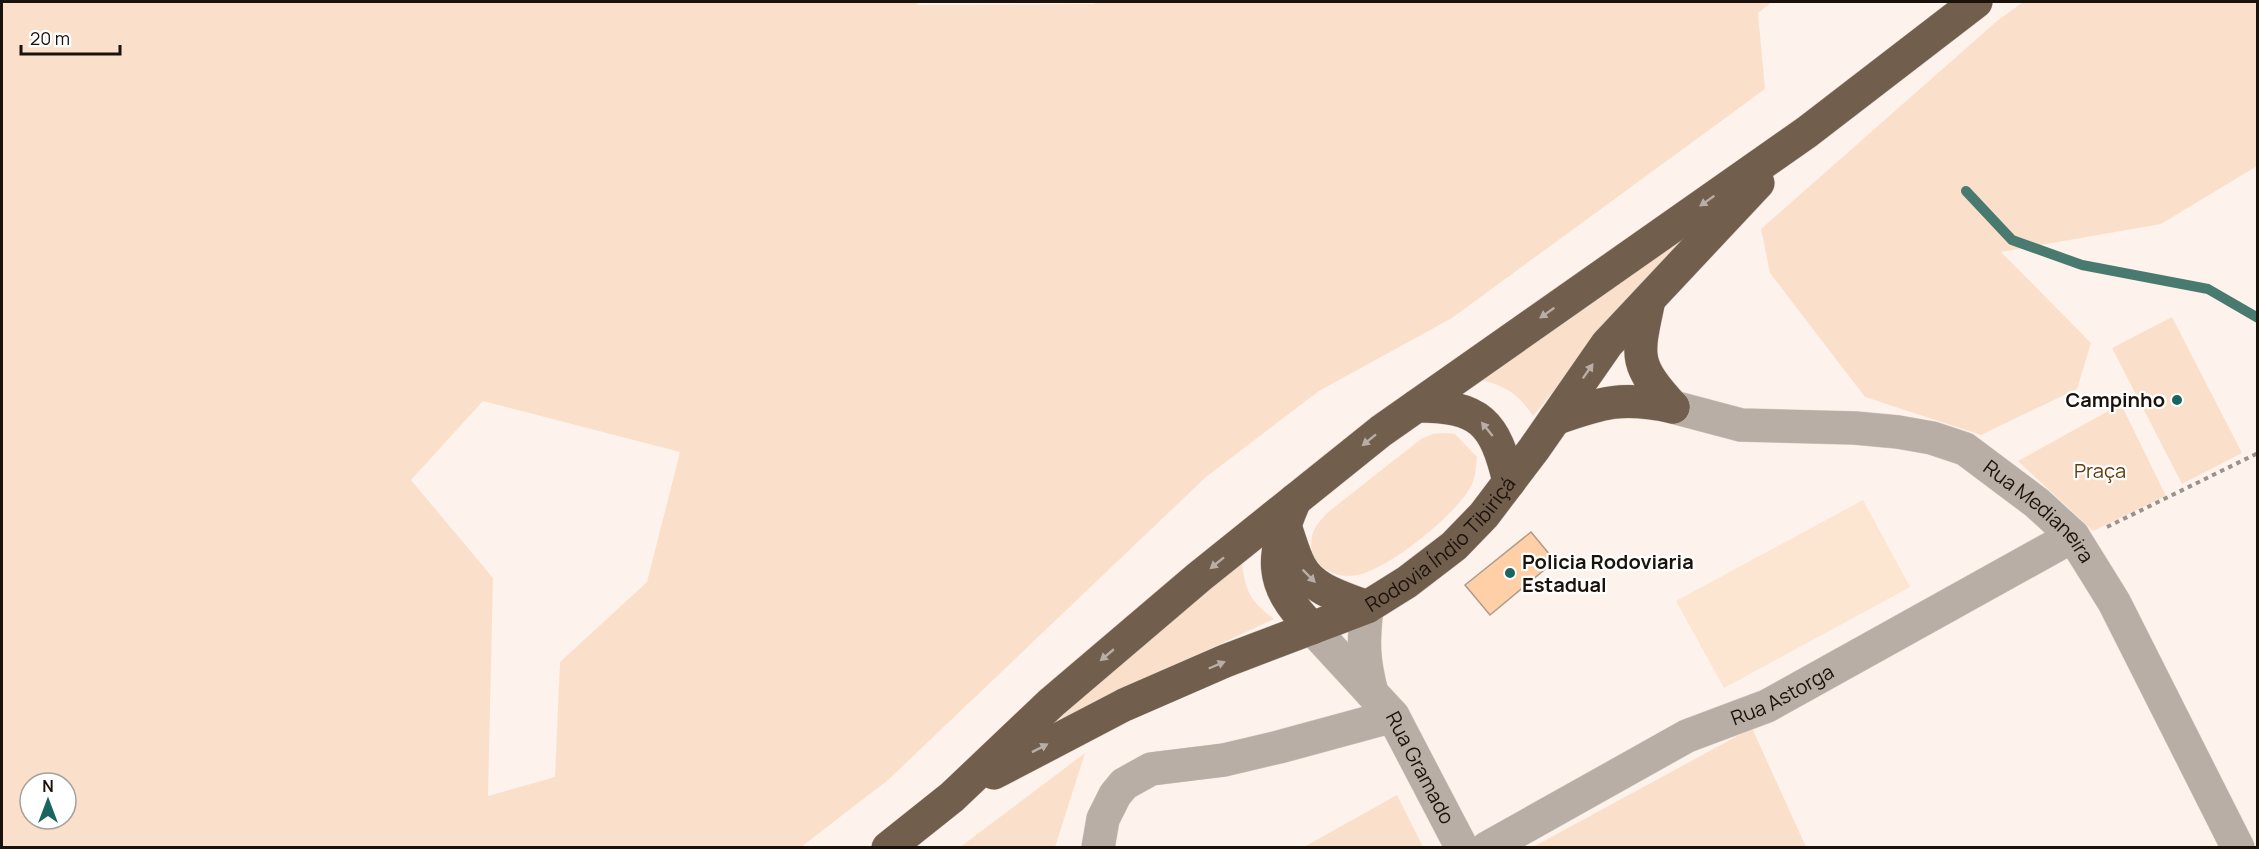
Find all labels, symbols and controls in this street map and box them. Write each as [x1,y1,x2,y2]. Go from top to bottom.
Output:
scale bar [21,18,120,56]
text: 20 m [30,26,70,50]
one-way arrow [1699,195,1715,206]
one-way arrow [1539,307,1555,318]
one-way arrow [1582,363,1594,378]
place label: Campinho [2065,386,2165,413]
marker: Campinho [2170,393,2184,407]
one-way arrow [1480,421,1493,437]
one-way arrow [1361,434,1377,447]
street label: Rua Medianeira [1978,453,2100,568]
park label: Praça [2074,457,2126,484]
street label: Rodovia Índio Tibiriçá [1360,471,1521,618]
place label: Policia Rodoviaria Estadual [1522,548,1694,598]
one-way arrow [1210,556,1225,568]
marker: Policia Rodoviaria Estadual [1503,566,1517,580]
one-way arrow [1301,569,1315,583]
one-way arrow [1099,649,1115,662]
street label: Rua Astorga [1727,658,1838,731]
one-way arrow [1208,660,1226,670]
street label: Rua Gramado [1380,707,1461,829]
one-way arrow [1032,743,1049,753]
north arrow [18,771,78,831]
text: N [42,775,54,797]

